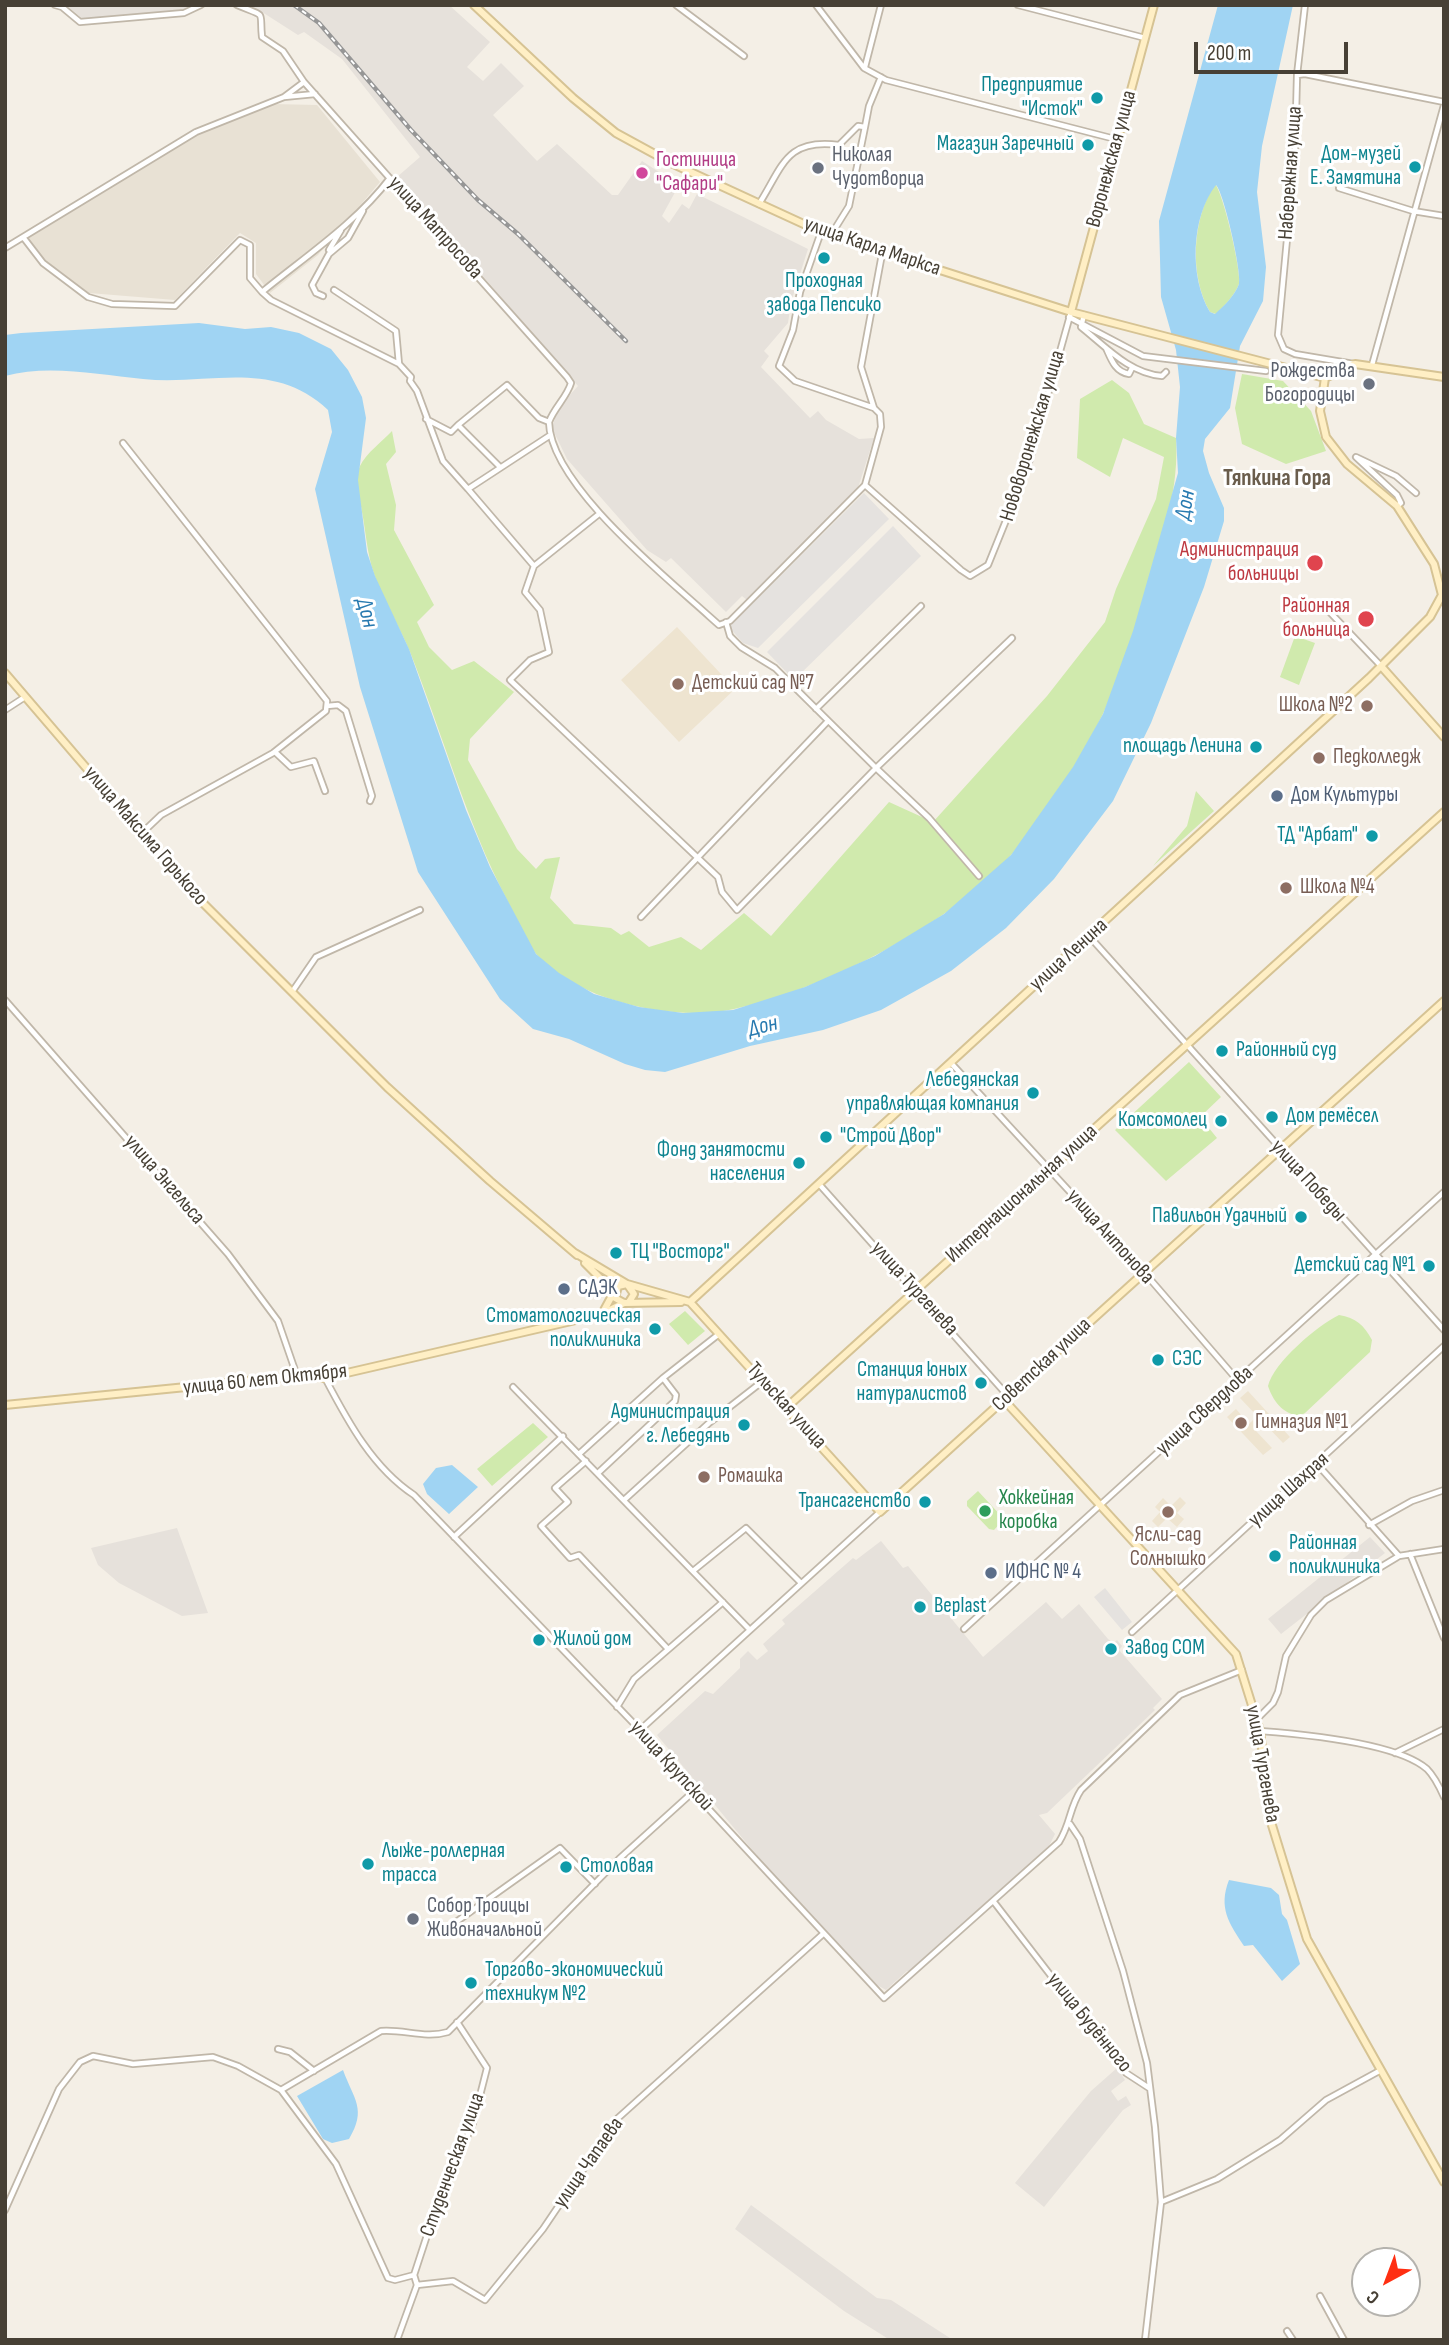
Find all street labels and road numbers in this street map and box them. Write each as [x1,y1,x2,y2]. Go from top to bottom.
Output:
street label: Воронежская улица [1082,88,1142,230]
street label: Набережная улица [1274,105,1308,241]
street label: улица Матросова [382,171,488,285]
street label: улица Карла Маркса [800,212,944,282]
street label: Нововоронежская улица [995,348,1071,524]
street label: улица Максима Горького [78,761,212,911]
street label: улица Ленина [1025,913,1113,997]
street label: Интернациональная улица [941,1119,1103,1269]
street label: улица Энгельса [118,1130,210,1230]
street label: улица Победы [1265,1135,1351,1227]
street label: улица Антонова [1061,1184,1159,1290]
street label: улица Тургенева [865,1236,963,1342]
street label: Советская улица [987,1313,1097,1417]
street label: Тульская улица [741,1358,831,1454]
street label: улица 60 лет Октября [182,1359,348,1401]
street label: улица Свердлова [1151,1361,1259,1461]
street label: улица Шахрая [1244,1447,1334,1533]
street label: улица Тургенева [1239,1703,1285,1825]
street label: улица Крупской [624,1716,718,1816]
street label: улица Будённого [1041,1968,1137,2078]
street label: Студенческая улица [415,2090,491,2240]
street label: улица Чапаева [549,2113,629,2213]

